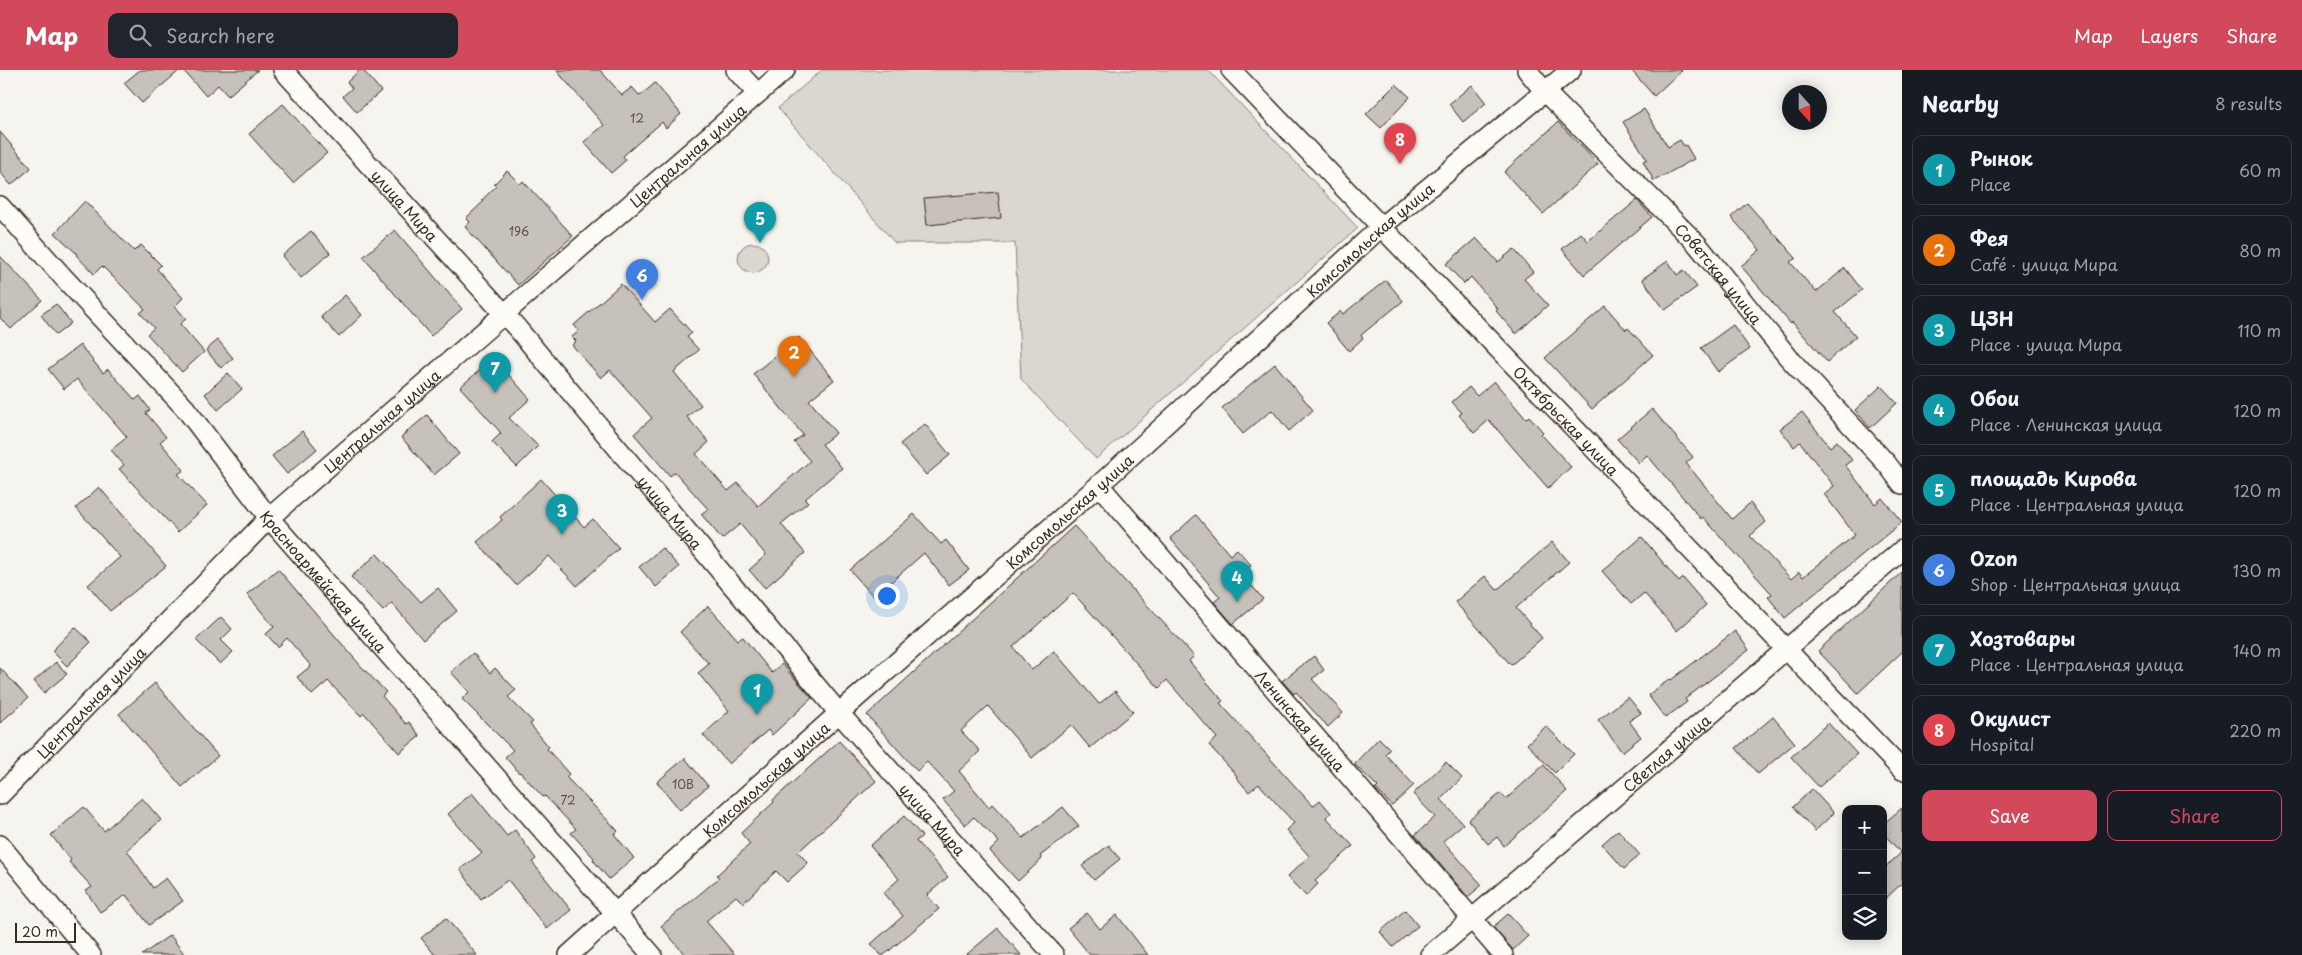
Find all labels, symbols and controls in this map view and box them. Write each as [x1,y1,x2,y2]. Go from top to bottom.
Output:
search box [108,13,458,58]
text: Map [25,17,78,53]
icon: search [126,21,154,49]
text: Search here [166,21,275,49]
text: Map [2074,22,2113,49]
text: Layers [2141,22,2198,49]
text: Share [2226,22,2277,49]
north arrow [1782,85,1827,130]
text: Nearby [1922,87,1999,119]
text: 8 results [2215,91,2282,115]
street label: Центральная улица [624,97,751,212]
house number: 12 [630,109,644,127]
pin: 8 [1384,123,1416,164]
text: Рынок [1970,144,2033,172]
text: 1 [1935,158,1943,182]
text: 60 m [2239,158,2281,182]
street label: улица Мира [366,164,445,246]
text: Place [1970,172,2011,196]
street label: Комсомольская улица [1301,176,1439,302]
pin: 5 [744,202,776,243]
street label: Советская улица [1670,217,1769,329]
house number: 196 [509,222,529,240]
text: Фея [1970,224,2009,252]
text: 2 [1933,238,1945,262]
text: 80 m [2239,238,2281,262]
text: Café · улица Мира [1970,252,2118,276]
pin: 6 [626,259,658,300]
text: ЦЗН [1970,304,2013,332]
text: 3 [1934,318,1944,342]
text: 110 m [2238,318,2281,342]
text: Place · улица Мира [1970,332,2122,356]
pin: 2 [778,336,810,377]
pin: 7 [479,352,511,393]
street label: Октябрьская улица [1508,360,1625,481]
street label: Центральная улица [318,363,445,478]
text: Обои [1970,384,2019,412]
text: 4 [1934,398,1944,422]
text: 120 m [2234,398,2281,422]
text: Place · Ленинская улица [1970,412,2162,436]
street label: Комсомольская улица [1000,447,1138,574]
text: площадь Кирова [1970,464,2137,492]
street label: улица Мира [633,470,709,554]
text: 5 [1934,478,1944,502]
text: 120 m [2234,478,2281,502]
text: Place · Центральная улица [1970,492,2183,516]
pin: 3 [546,494,578,535]
street label: Красноармейская улица [255,505,393,657]
text: Ozon [1970,544,2018,572]
text: 6 [1933,558,1945,582]
text: 130 m [2233,558,2281,582]
pin: 4 [1221,561,1253,602]
text: Shop · Центральная улица [1970,572,2180,596]
your location [874,583,900,609]
text: Хозтовары [1970,624,2075,652]
text: 7 [1934,638,1944,662]
text: 140 m [2233,638,2281,662]
street label: Центральная улица [31,640,151,763]
text: Place · Центральная улица [1970,652,2183,676]
street label: Ленинская улица [1251,664,1352,777]
pin: 1 [741,674,773,715]
text: Окулист [1970,704,2050,732]
street label: Светлая улица [1617,708,1715,797]
street label: Комсомольская улица [697,715,835,842]
text: 8 [1934,718,1944,742]
text: 220 m [2230,718,2281,742]
text: Hospital [1970,732,2034,756]
house number: 10В [672,775,694,793]
street label: улица Мира [895,778,972,861]
button: Save [1922,790,2097,841]
button: Share [2107,790,2282,841]
house number: 72 [560,791,576,809]
map controls [1842,805,1887,940]
button: + [1842,805,1887,850]
button: − [1842,850,1887,895]
button: layers [1842,895,1887,940]
scale bar [15,920,76,943]
text: 20 m [22,921,58,942]

